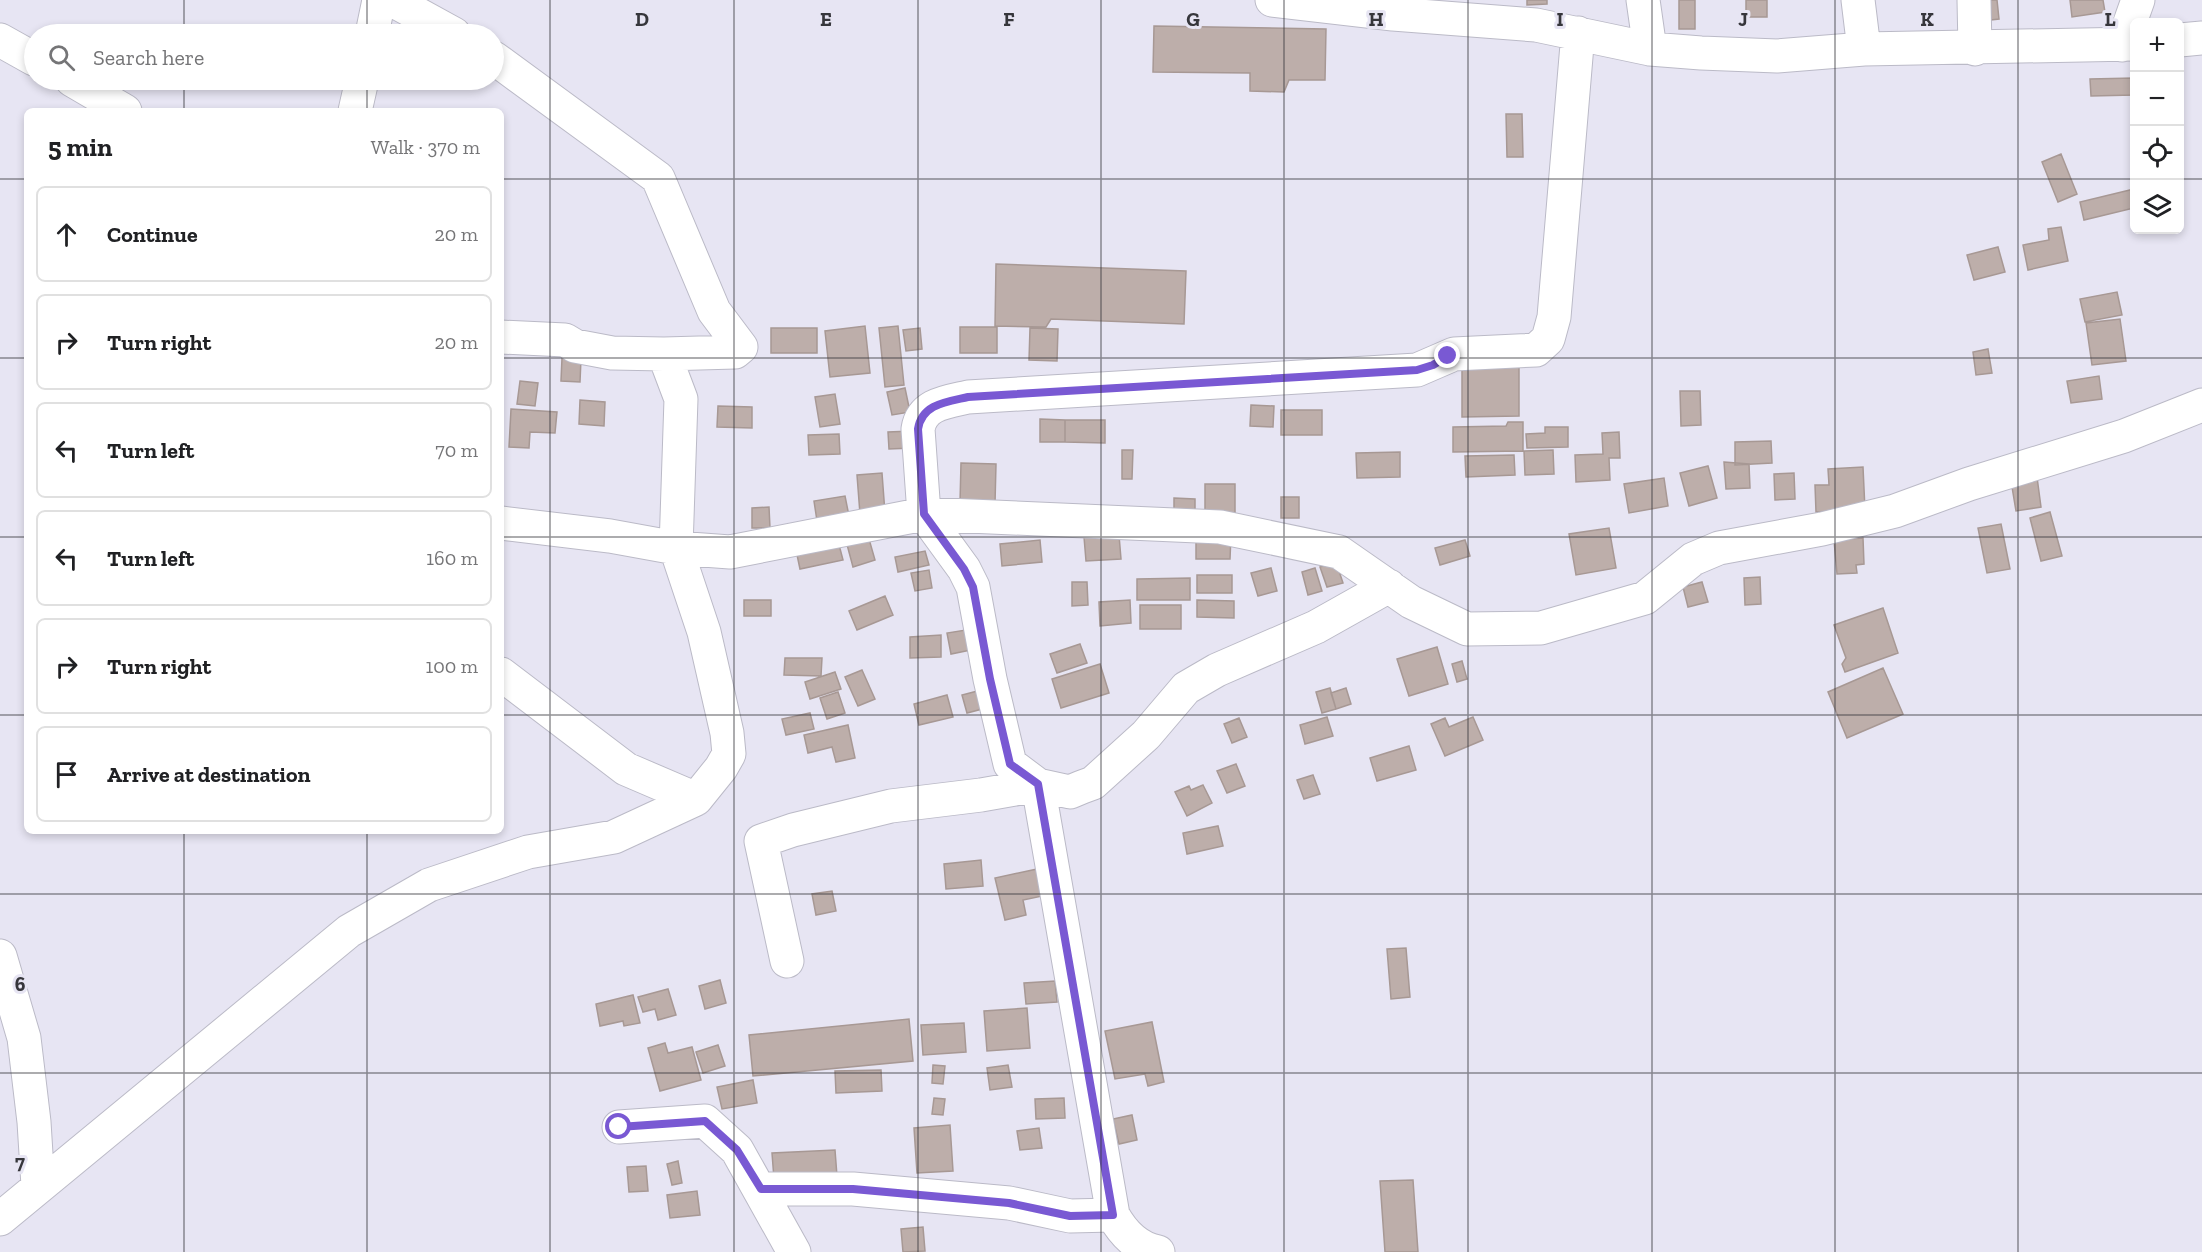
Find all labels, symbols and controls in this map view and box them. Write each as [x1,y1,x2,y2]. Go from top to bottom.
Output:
text: D [635,7,649,31]
text: E [820,7,832,31]
text: F [1003,7,1015,31]
text: G [1186,7,1200,31]
text: H [1368,7,1384,31]
text: I [1556,7,1564,31]
text: J [1738,7,1748,31]
text: K [1920,7,1934,31]
text: L [2104,7,2116,31]
map controls [2130,18,2184,234]
button: + [2130,18,2184,72]
search box [24,24,504,90]
icon: search [45,41,78,74]
text: Search here [93,44,204,71]
button: − [2130,72,2184,126]
button: locate [2130,126,2184,180]
text: 5 min [48,131,112,163]
text: Walk · 370 m [371,135,480,159]
button: layers [2130,180,2184,234]
icon: ahead [50,218,83,251]
text: Continue [107,221,198,248]
text: 20 m [434,222,478,246]
icon: right [50,326,83,359]
text: Turn right [107,329,211,356]
text: 20 m [434,330,478,354]
route end [1434,342,1460,368]
icon: left [50,434,83,467]
text: Turn left [107,437,194,464]
text: 70 m [435,438,478,462]
icon: left [50,542,83,575]
text: Turn left [107,545,194,572]
text: 160 m [426,546,478,570]
icon: right [50,650,83,683]
text: Turn right [107,653,211,680]
text: 100 m [425,654,478,678]
icon: arrive [50,758,83,791]
text: Arrive at destination [107,761,310,788]
text: 6 [15,972,26,996]
route start [605,1113,631,1139]
text: 7 [15,1150,25,1174]

